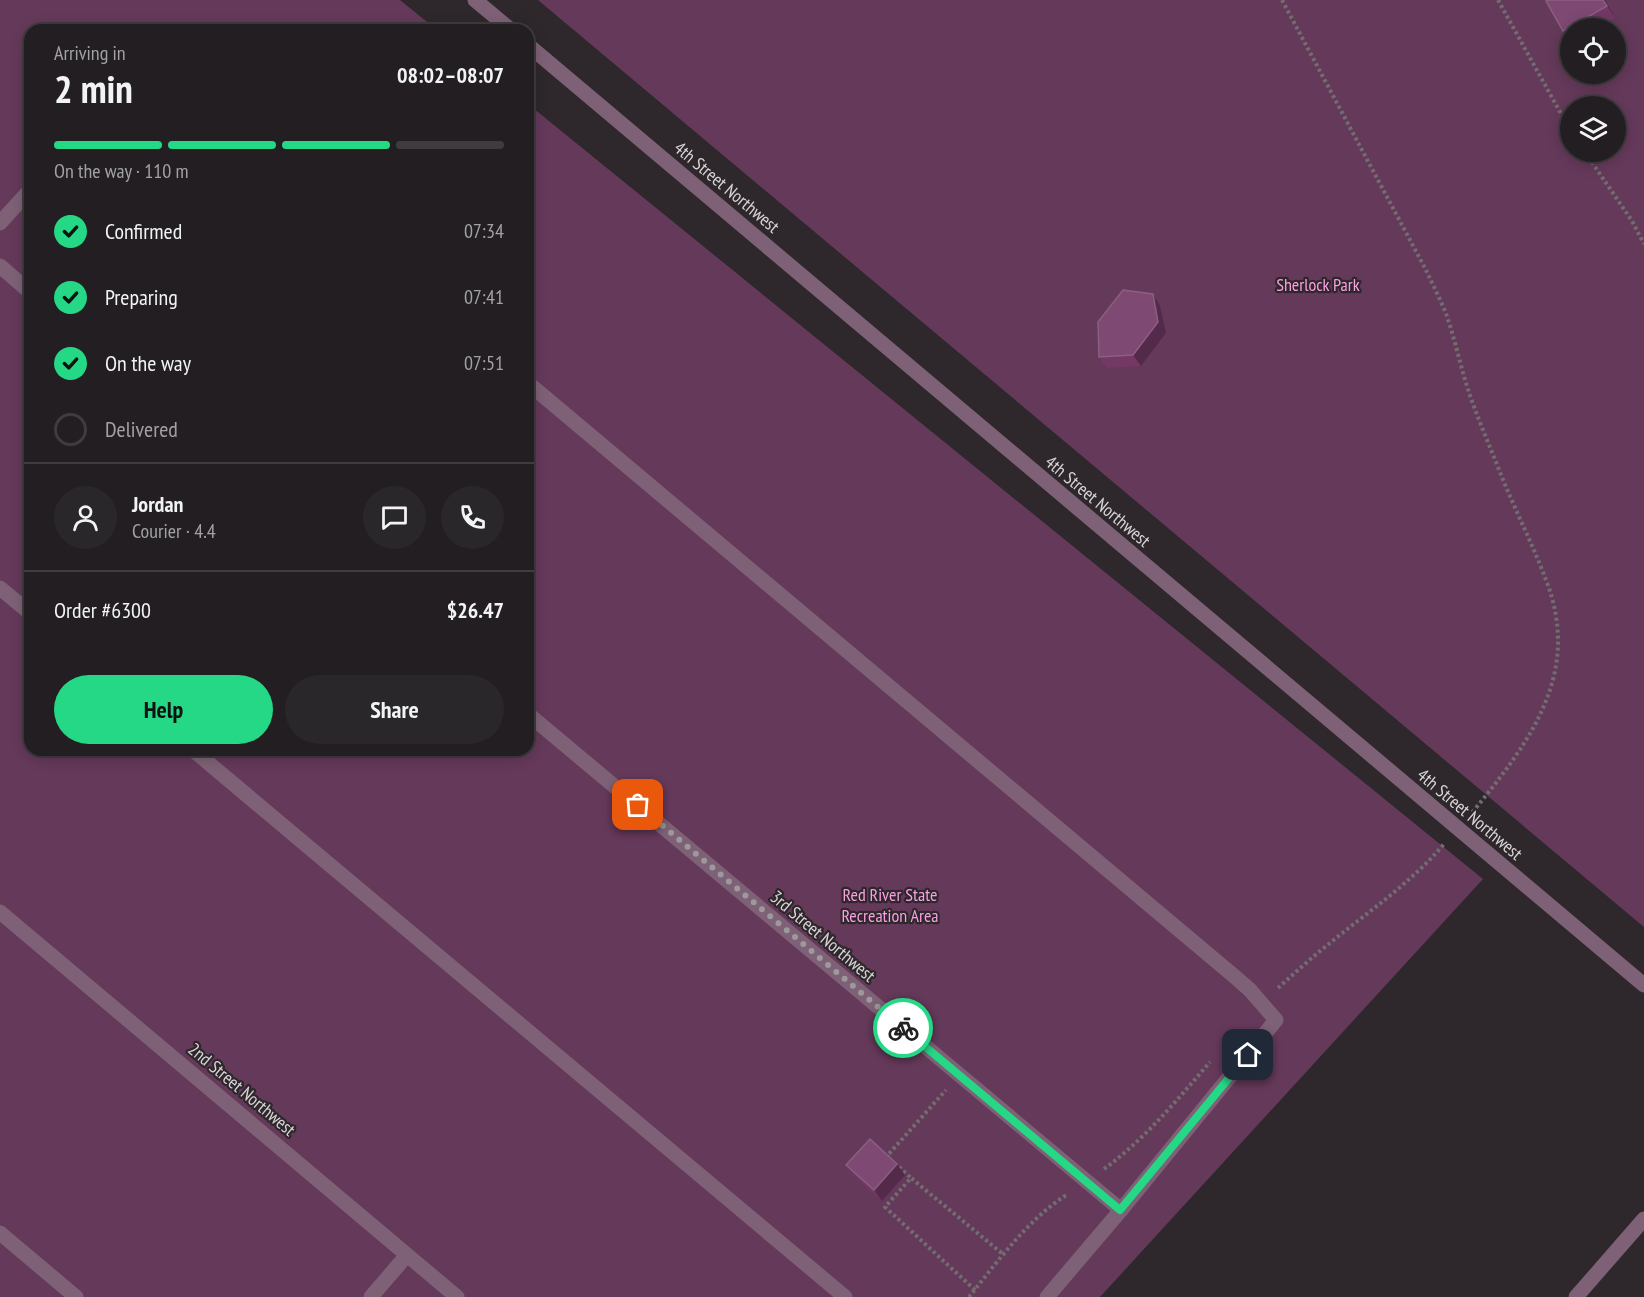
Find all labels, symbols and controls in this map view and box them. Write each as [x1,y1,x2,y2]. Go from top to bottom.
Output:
map controls [1560,18,1626,162]
button: locate [1560,18,1626,84]
text: Arriving in [54,40,126,66]
text: 08:02–08:07 [397,61,504,89]
text: 2 min [54,63,133,114]
button: layers [1560,96,1626,162]
street label: 4th Street Northwest [670,136,784,238]
text: On the way · 110 m [54,158,189,184]
icon: check [54,215,87,248]
text: Confirmed [105,217,182,245]
text: 07:34 [464,218,504,244]
park label: Sherlock Park [1276,273,1360,296]
icon: check [54,281,87,314]
text: Preparing [105,283,178,311]
text: 07:41 [464,284,504,310]
icon: check [54,347,87,380]
text: On the way [105,349,191,377]
text: 07:51 [464,350,504,376]
text: Delivered [105,415,178,443]
street label: 4th Street Northwest [1041,450,1155,552]
button: person [54,486,117,549]
button: chat [363,486,426,549]
button: phone [441,486,504,549]
text: Jordan [132,490,183,518]
text: Courier · 4.4 [132,518,216,544]
text: Order #6300 [54,596,151,624]
text: $26.47 [447,596,504,624]
button: Help [54,675,273,744]
button: Share [285,675,504,744]
street label: 4th Street Northwest [1413,763,1527,865]
pin [612,779,663,830]
icon: bag [621,788,654,821]
park label: Red River State Recreation Area [841,883,939,927]
street label: 3rd Street Northwest [766,885,880,987]
courier [873,998,933,1058]
icon: bike [887,1012,920,1045]
pin [1222,1029,1273,1080]
street label: 2nd Street Northwest [184,1037,300,1141]
icon: home [1231,1038,1264,1071]

